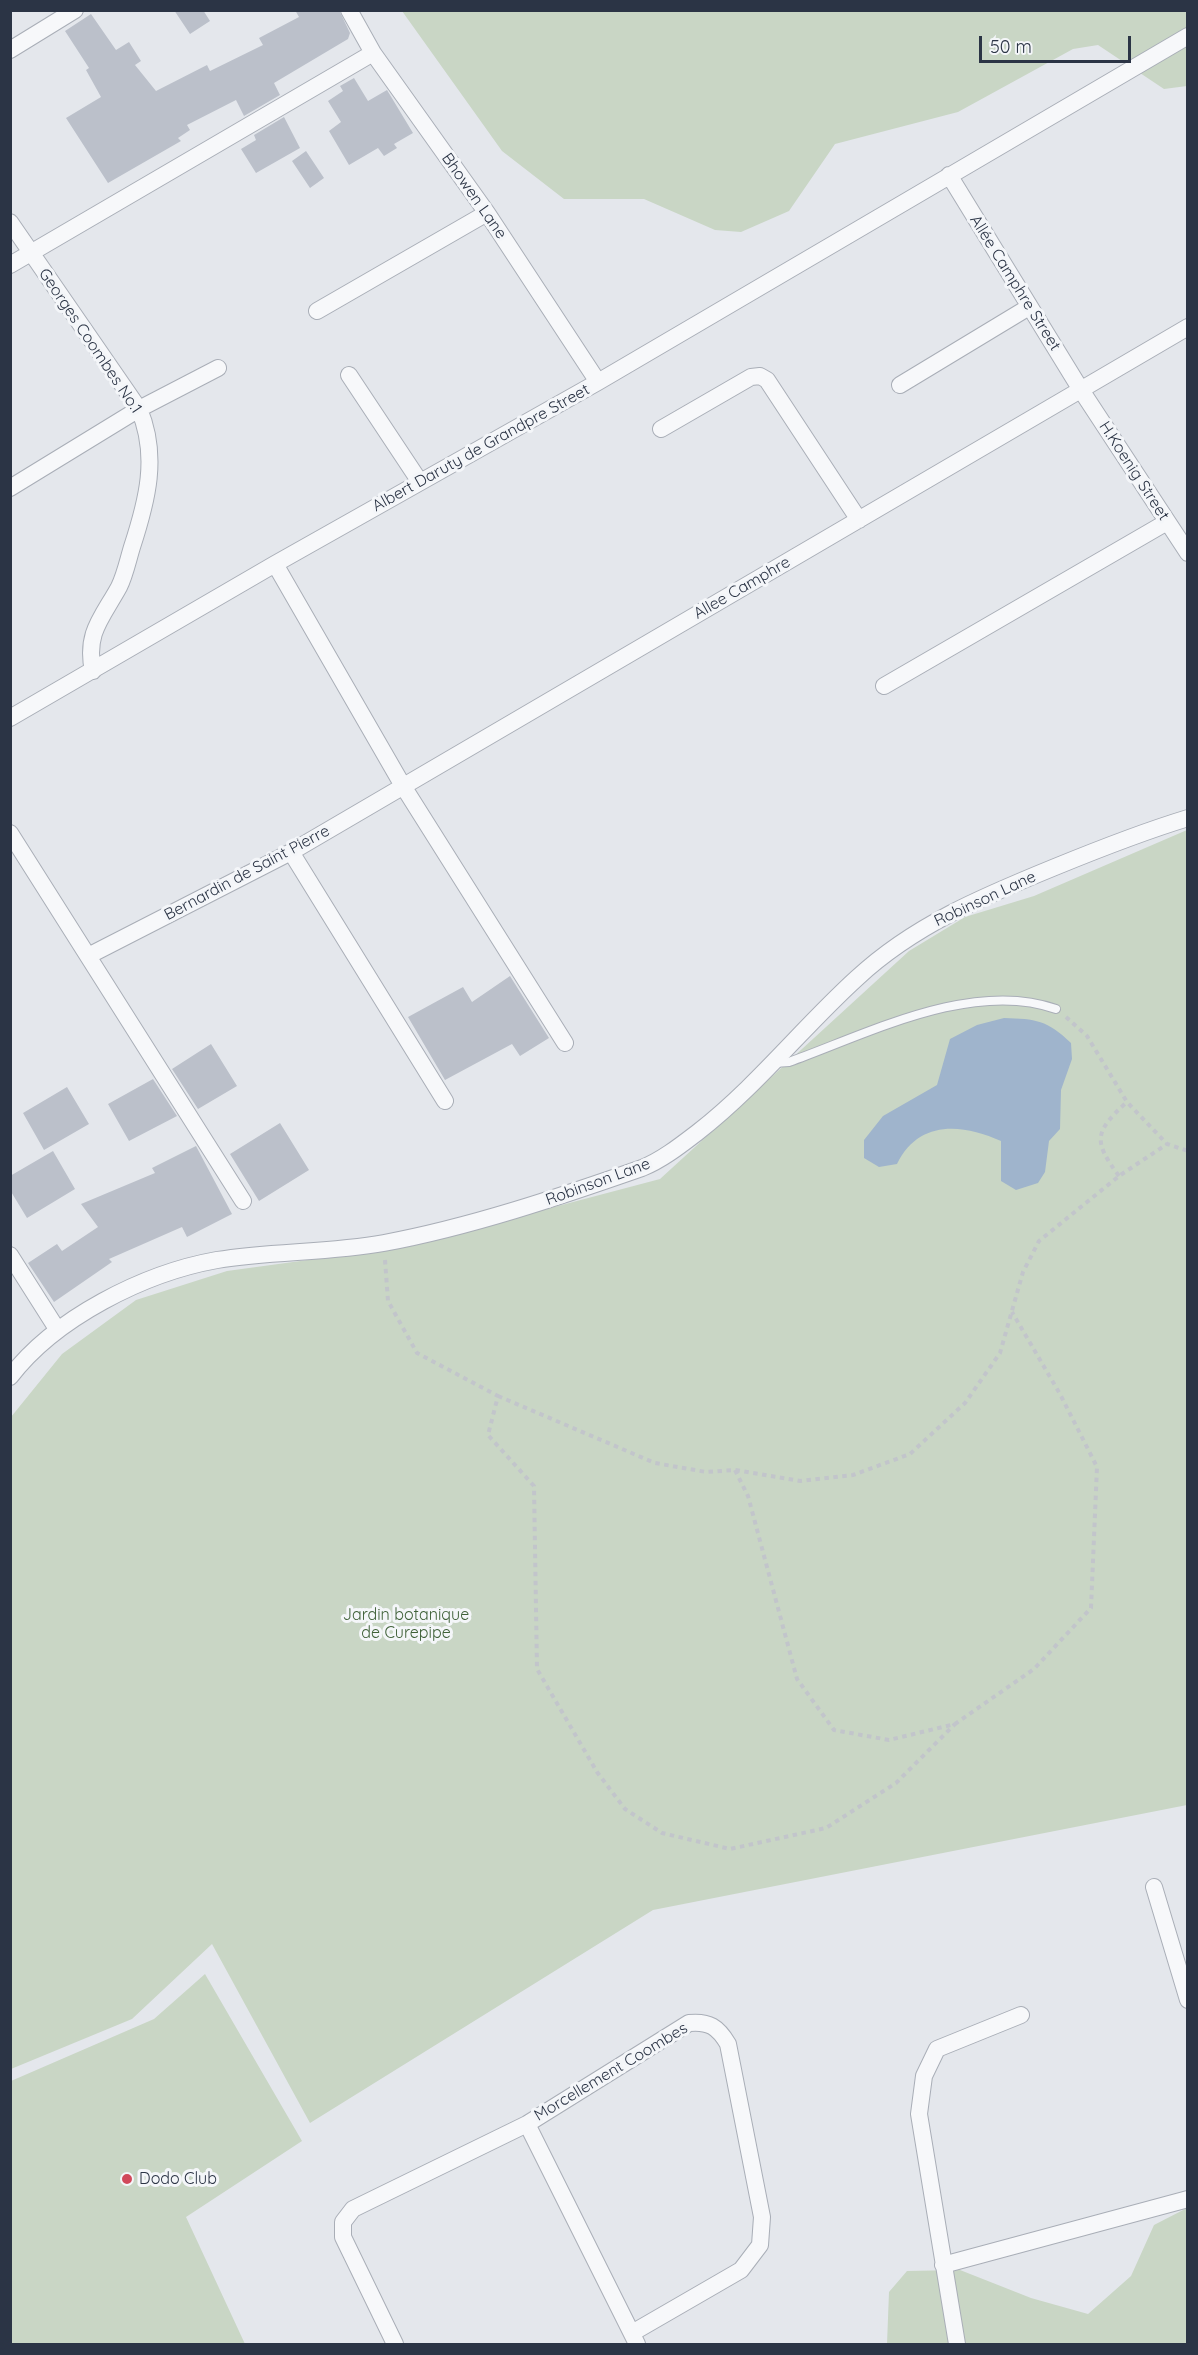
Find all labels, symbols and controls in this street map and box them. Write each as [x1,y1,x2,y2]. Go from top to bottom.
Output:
scale bar [982,24,1134,62]
text: 50 m [990,35,1032,58]
street label: Bhowen Lane [437,149,511,243]
street label: Allée Camphre Street [965,212,1065,354]
street label: Georges Coombes No.1 [34,265,146,417]
street label: Albert Daruty de Grandpre Street [369,380,593,516]
street label: H.Koenig Street [1095,418,1173,524]
street label: Allee Camphre [690,553,794,623]
street label: Bernardin de Saint Pierre [161,821,333,925]
street label: Robinson Lane [931,867,1039,931]
street label: Robinson Lane [543,1154,653,1210]
park label: Jardin botanique de Curepipe [343,1605,469,1643]
street label: Morcellement Coombes [531,2019,691,2125]
place label: Dodo Club [139,2169,217,2189]
marker: Dodo Club [120,2172,134,2186]

